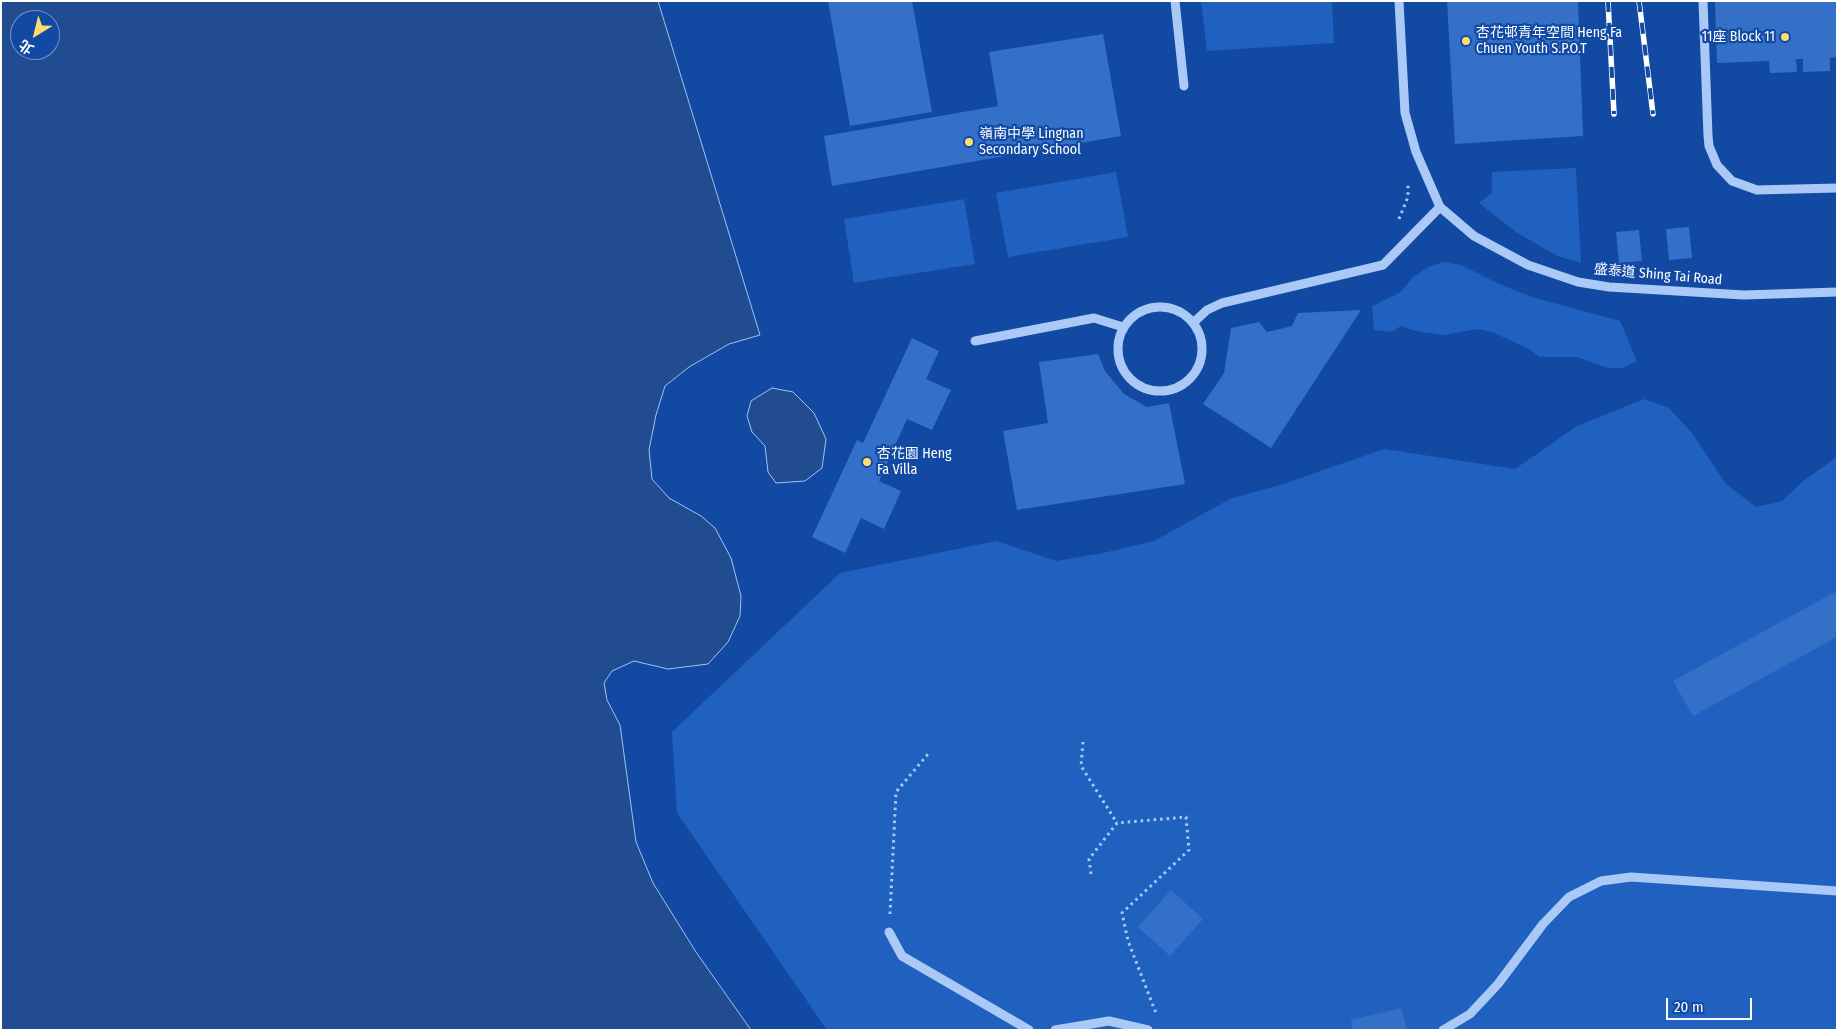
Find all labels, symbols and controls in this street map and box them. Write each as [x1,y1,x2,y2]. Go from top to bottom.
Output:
north arrow [10,10,60,60]
place label: 杏花邨青年空間 Heng Fa Chuen Youth S.P.O.T [1476,25,1622,58]
place label: 11座 Block 11 [1702,29,1775,45]
marker: 11座 Block 11 [1779,31,1791,43]
marker: 杏花邨青年空間 Heng Fa Chuen Youth S.P.O.T [1460,35,1472,47]
text: 北 [16,36,37,58]
place label: 嶺南中學 Lingnan Secondary School [979,126,1084,158]
marker: 嶺南中學 Lingnan Secondary School [963,136,975,148]
street label: 盛泰道 Shing Tai Road [1593,261,1723,289]
place label: 杏花園 Heng Fa Villa [877,446,952,478]
marker: 杏花園 Heng Fa Villa [861,456,873,468]
scale bar [1668,988,1754,1020]
text: 20 m [1674,998,1704,1016]

